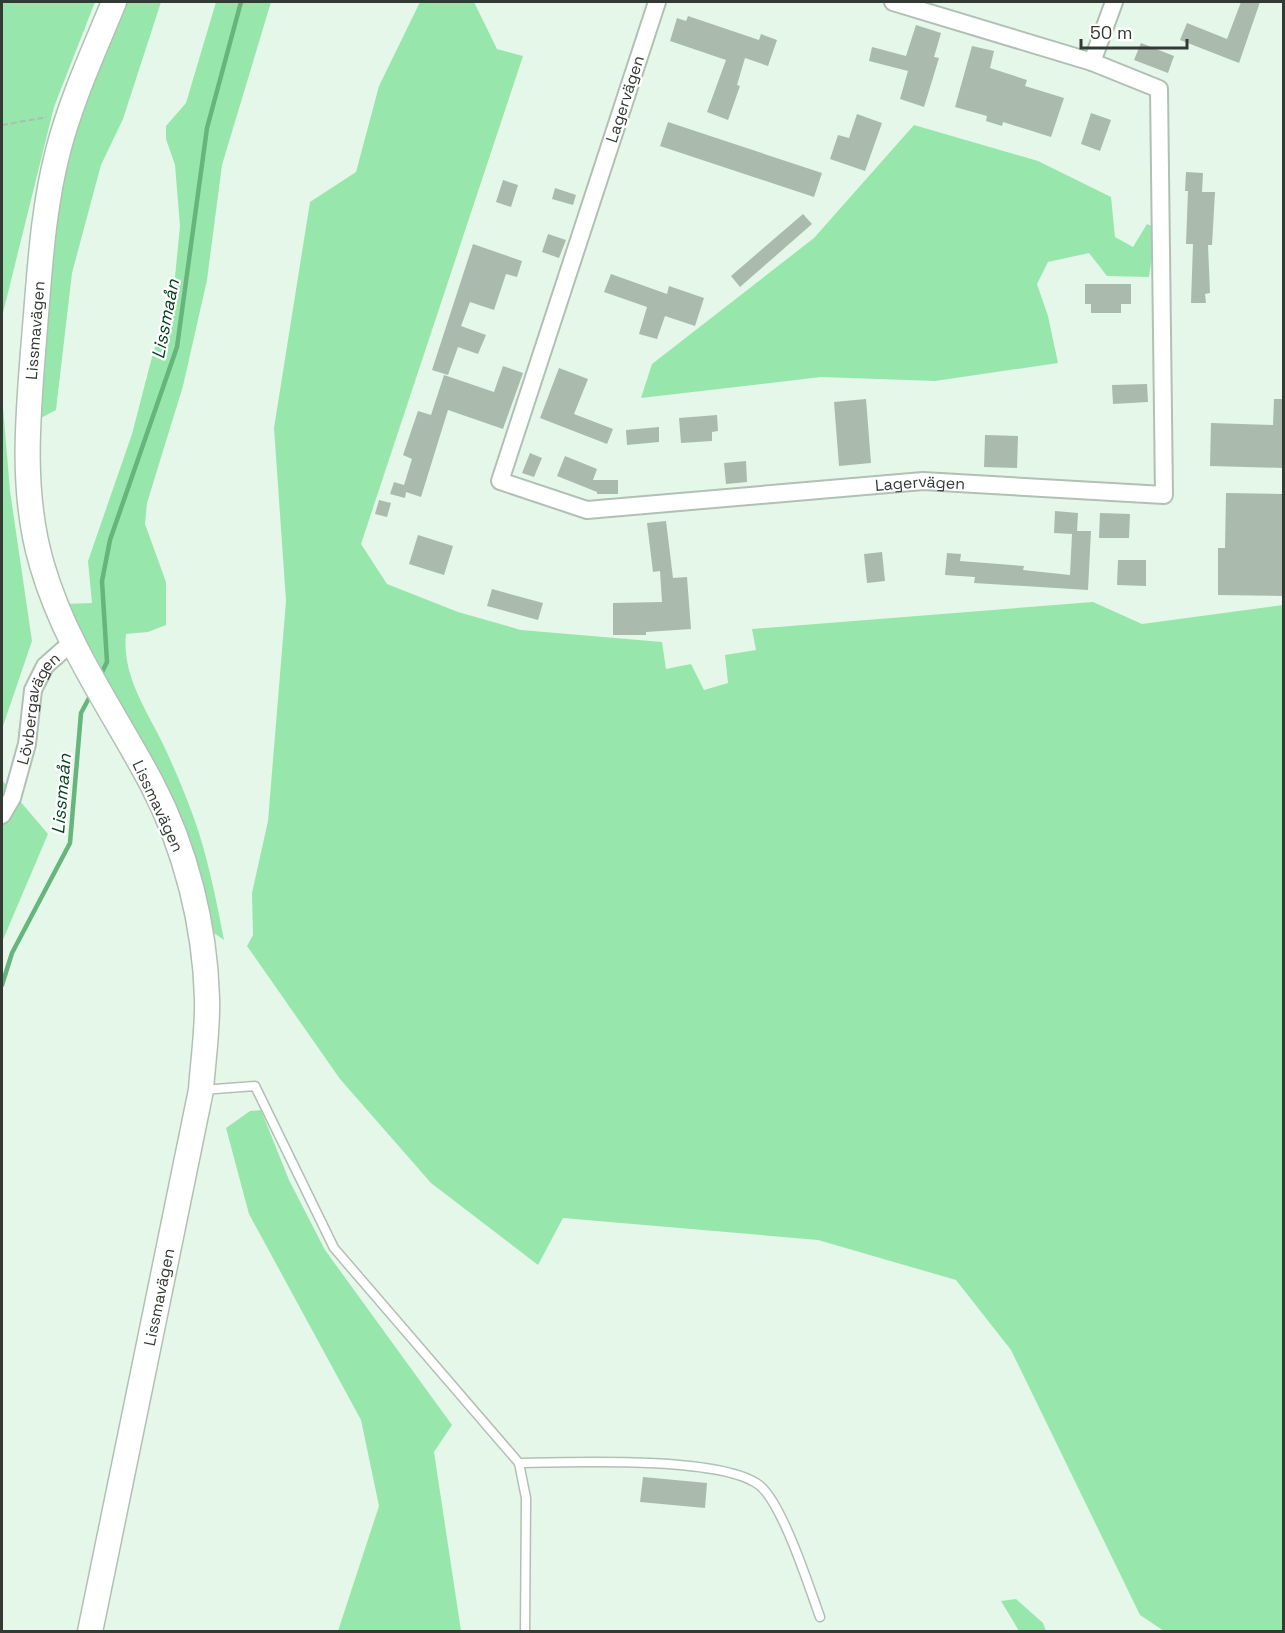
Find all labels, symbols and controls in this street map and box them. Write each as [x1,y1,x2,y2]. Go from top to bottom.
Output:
scale bar [1081,12,1188,50]
text: 50 m [1090,21,1132,44]
street label: Lagervägen [601,53,649,145]
water label: Lissmaån [146,276,184,361]
street label: Lissmavägen [20,280,49,381]
street label: Lagervägen [874,470,966,496]
street label: Lövbergavägen [11,647,64,767]
water label: Lissmaån [46,752,76,835]
street label: Lissmavägen [128,757,188,855]
street label: Lissmavägen [138,1246,179,1348]

